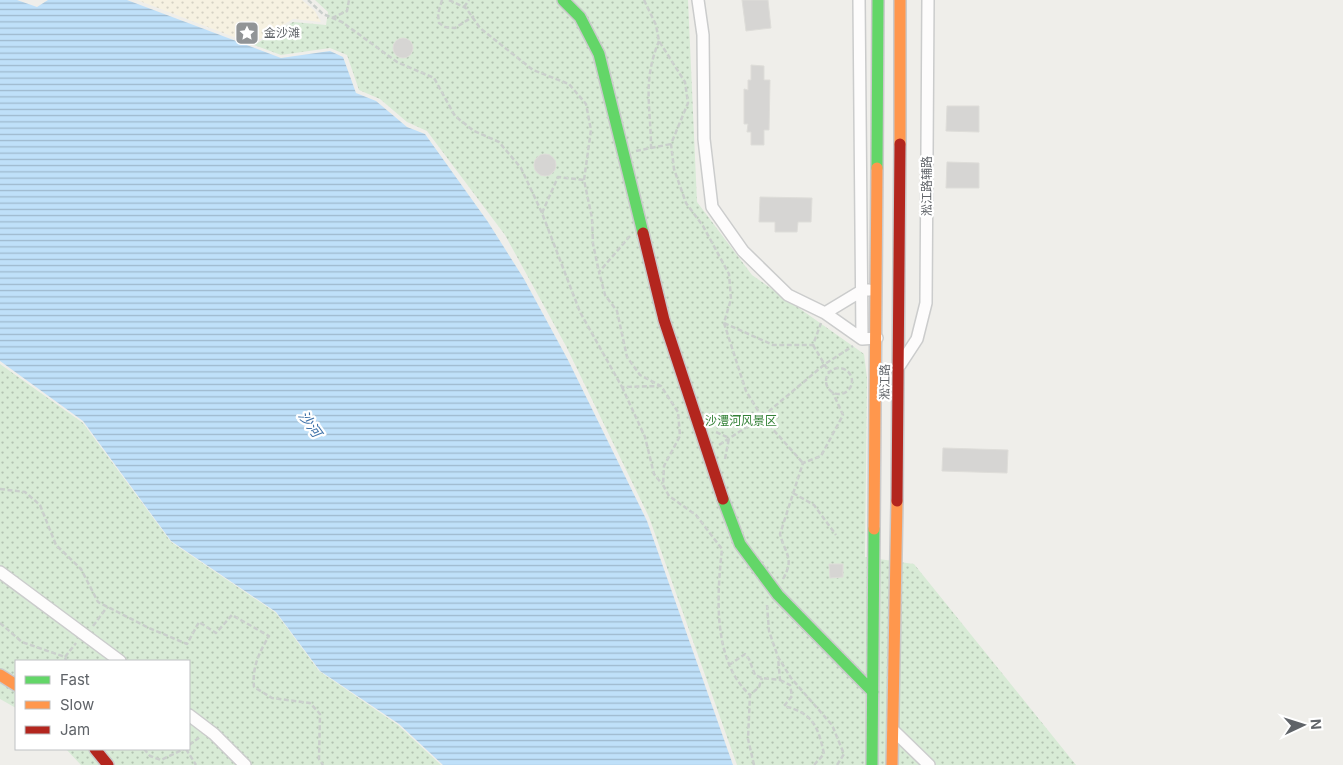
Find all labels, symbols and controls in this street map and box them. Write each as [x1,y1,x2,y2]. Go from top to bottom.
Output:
place icon: 金沙滩 [234,20,260,46]
place label: 金沙滩 [264,25,300,40]
street label: 淞江路辅路 [919,156,934,216]
street label: 淞江路 [877,364,892,400]
water label: 沙河 [295,407,327,442]
park label: 沙澧河风景区 [705,413,777,428]
legend [15,660,190,750]
text: Fast [60,670,90,689]
text: Slow [60,695,94,714]
north arrow [1278,700,1328,750]
text: N [1308,718,1325,730]
text: Jam [60,720,90,739]

